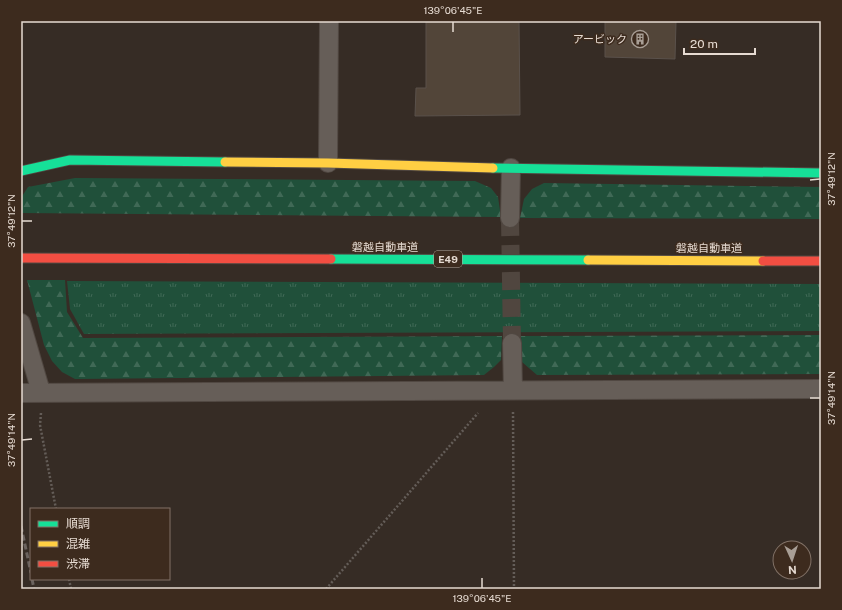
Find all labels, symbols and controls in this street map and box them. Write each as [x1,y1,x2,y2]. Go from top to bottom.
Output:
text: 139°06'45"E [423,4,483,16]
building icon: アービック [630,29,650,49]
scale bar [684,30,755,56]
place label: アービック [573,33,627,45]
text: 20 m [690,37,718,51]
text: 37°49'12"N [825,152,837,206]
text: 37°49'12"N [5,194,17,248]
street label: 磐越自動車道 [352,241,418,253]
street label: 磐越自動車道 [676,242,742,254]
road number: E49 [434,251,462,267]
text: 37°49'14"N [825,371,837,425]
text: 37°49'14"N [5,413,17,467]
legend [30,508,170,580]
text: 順調 [66,517,90,531]
text: 混雑 [66,537,90,551]
north arrow [772,540,812,580]
text: 渋滞 [66,557,90,571]
text: N [788,564,797,576]
text: 139°06'45"E [452,592,512,604]

